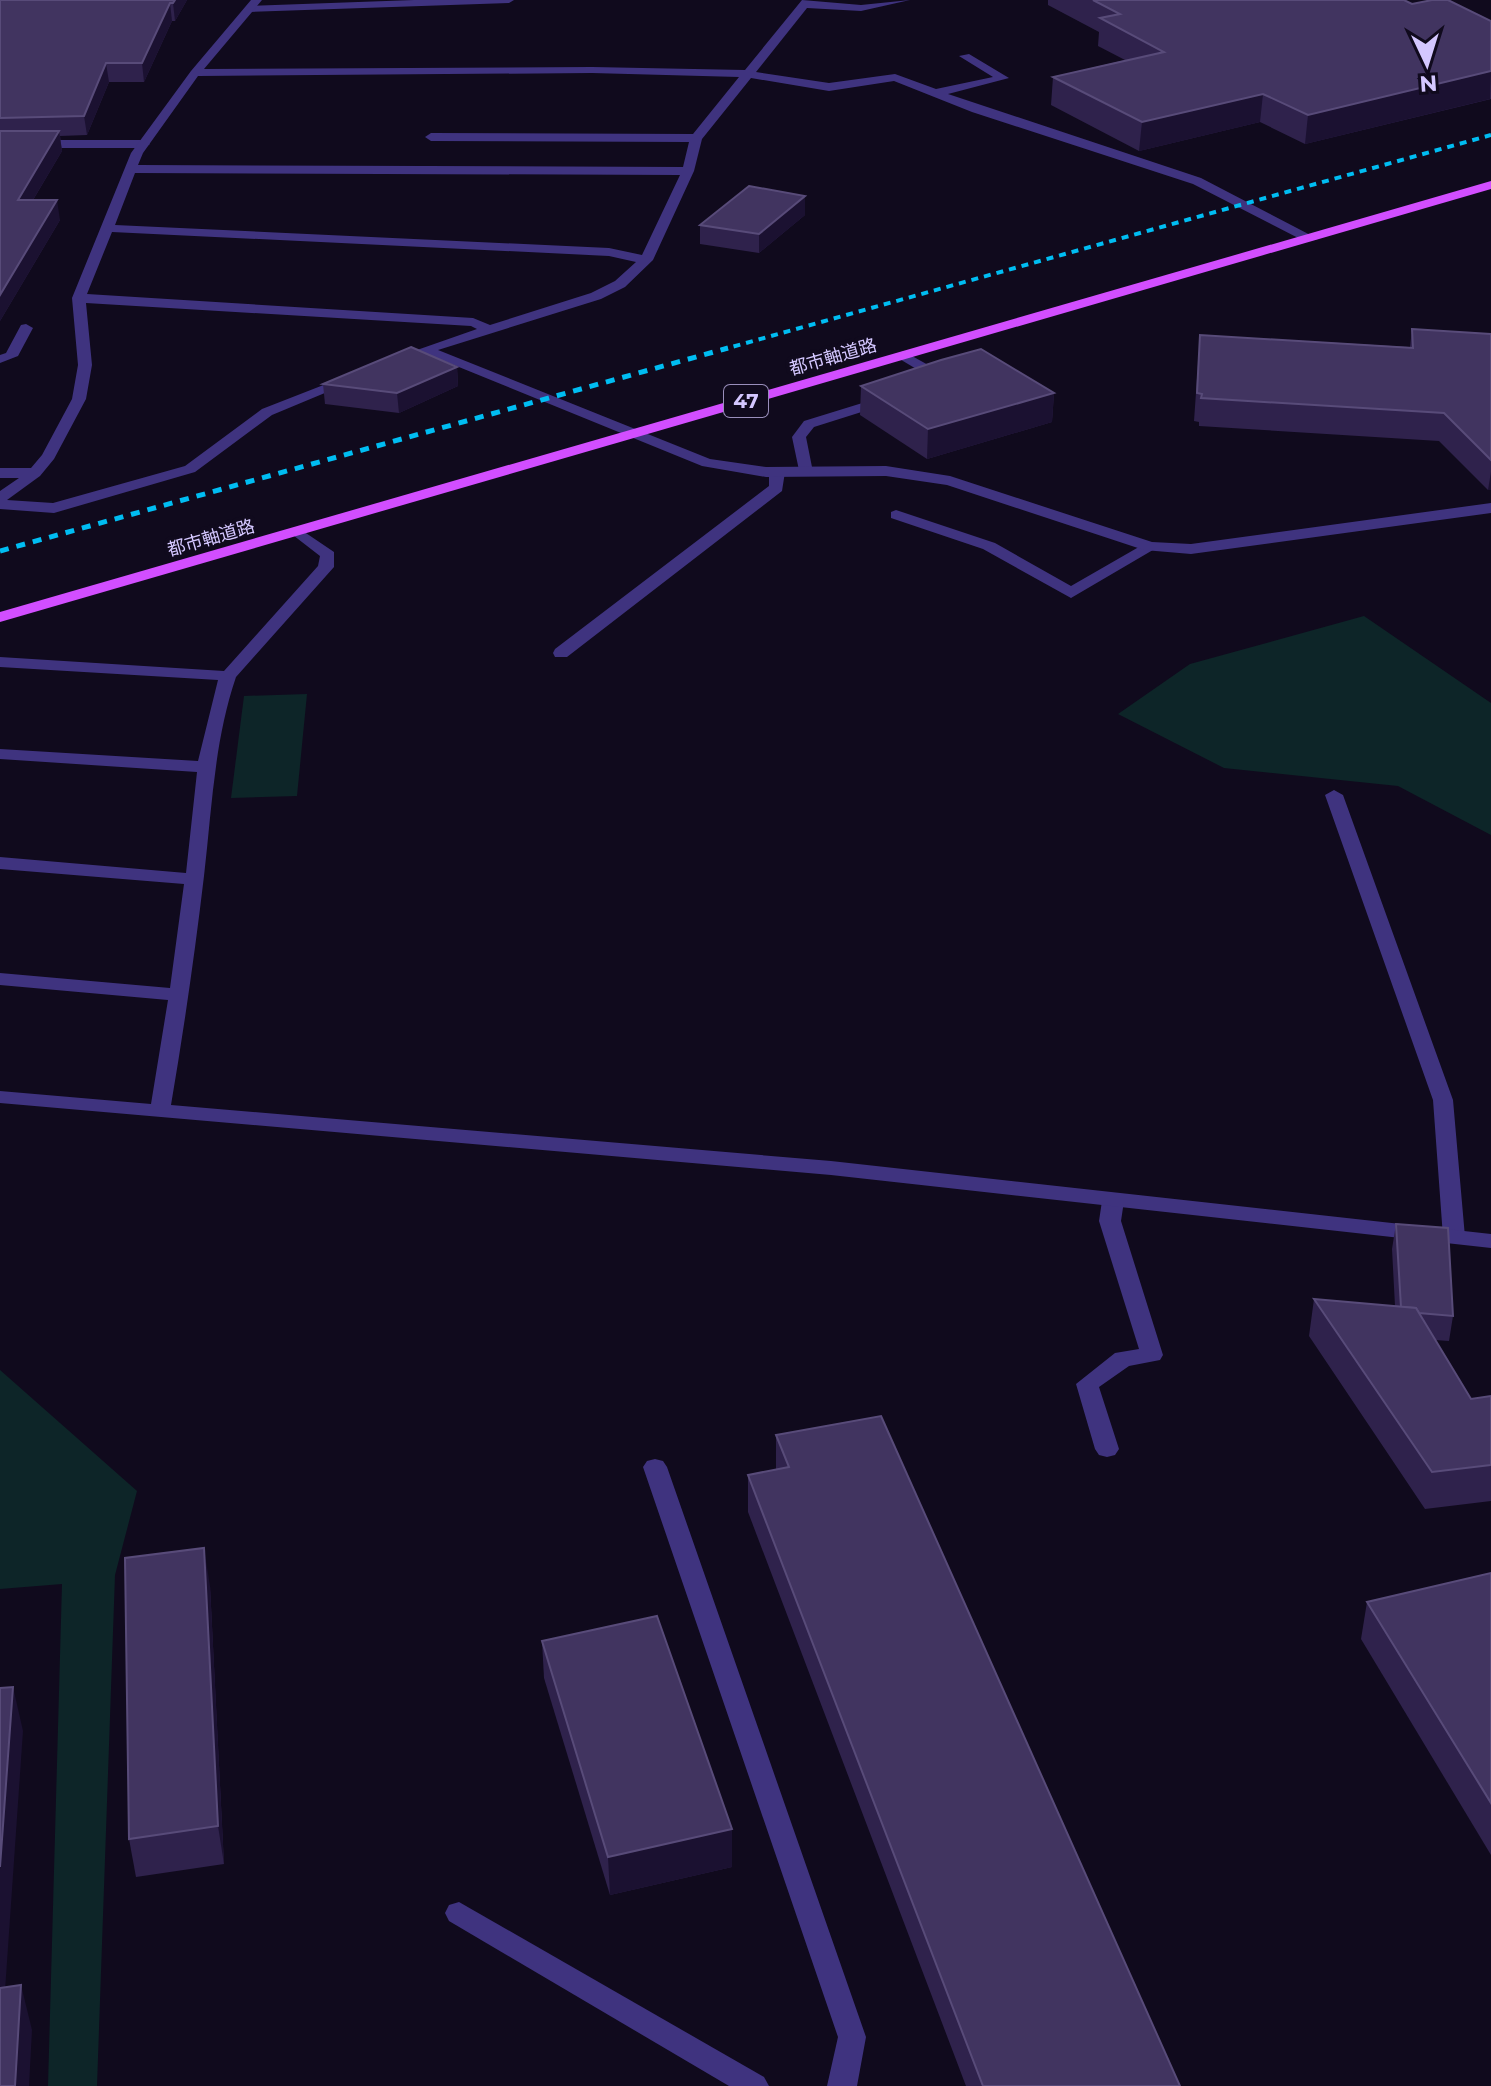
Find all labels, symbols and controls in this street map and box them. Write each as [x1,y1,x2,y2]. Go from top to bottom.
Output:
north arrow [1387,24,1467,104]
text: N [1419,69,1438,98]
street label: 都市軸道路 [787,334,879,380]
road number: 47 [724,385,768,417]
street label: 都市軸道路 [165,515,257,561]

